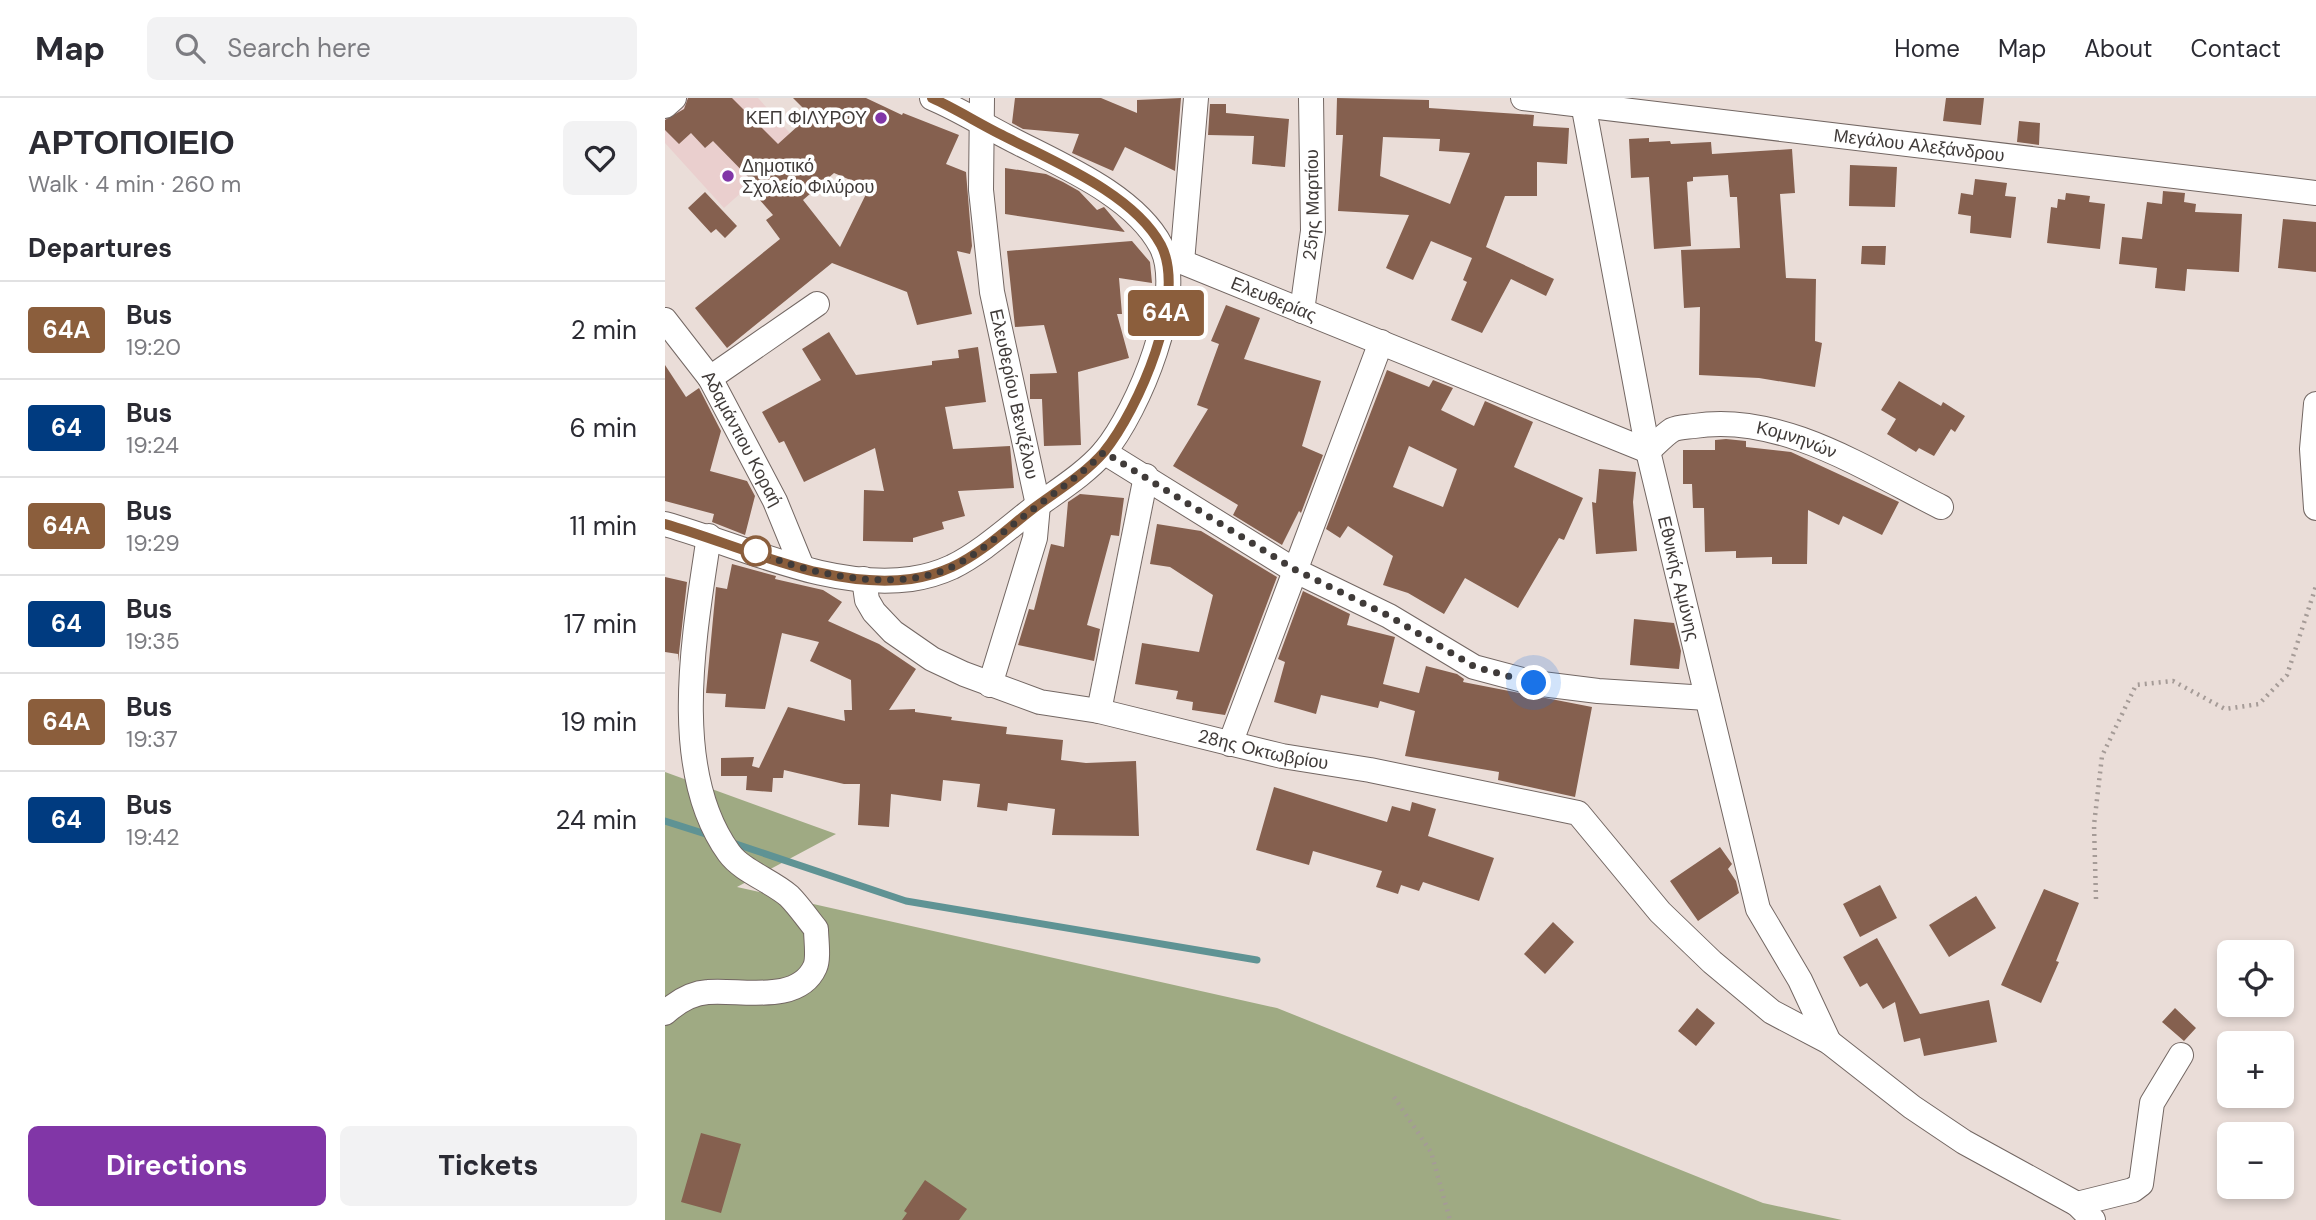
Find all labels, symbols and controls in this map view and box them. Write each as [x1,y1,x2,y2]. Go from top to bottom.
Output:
search box [147,17,637,80]
text: Map [35,27,105,70]
icon: search [171,29,209,67]
text: Search here [227,31,371,65]
text: Home [1894,33,1960,64]
text: Map [1998,33,2046,64]
text: About [2084,33,2153,64]
text: Contact [2191,33,2281,64]
place label: ΚΕΠ ΦΙΛΥΡΟΥ [746,106,867,130]
marker: ΚΕΠ ΦΙΛΥΡΟΥ [873,110,889,126]
text: ΑΡΤΟΠΟΙΕΙΟ [28,121,235,164]
button: heart [563,121,637,195]
street label: Μεγάλου Αλεξάνδρου [1832,123,2006,168]
street label: 25ης Μαρτίου [1297,149,1325,262]
place label: Δημοτικό Σχολείο Φιλύρου [742,154,874,199]
marker: Δημοτικό Σχολείο Φιλύρου [720,168,736,184]
text: Walk · 4 min · 260 m [28,169,241,199]
text: Departures [28,231,172,265]
street label: Ελευθερίας [1227,271,1320,327]
line badge: 64Α [1126,290,1206,336]
text: 64Α [1142,297,1190,328]
text: Bus [126,298,172,332]
street label: Ελευθερίου Βενιζέλου [984,307,1044,481]
text: 2 min [571,313,637,347]
text: 64Α [42,314,91,345]
text: 19:20 [126,332,181,362]
street label: Αδαμάντιου Κοραή [696,365,788,511]
text: Bus [126,396,172,430]
text: 6 min [569,411,637,445]
text: 64 [51,412,82,443]
street label: Κομνηνών [1754,415,1840,464]
text: 19:24 [126,430,179,460]
text: Bus [126,494,172,528]
text: 11 min [570,509,637,543]
text: 64Α [42,510,91,541]
street label: Εθνικής Αμύνης [1652,513,1705,643]
text: 19:29 [126,528,180,558]
unlabelled marker [741,536,771,566]
text: Bus [126,592,172,626]
text: 17 min [564,607,637,641]
text: 64 [51,608,82,639]
text: 19:35 [126,626,180,656]
your location [1516,665,1551,700]
text: Bus [126,690,172,724]
text: 19 min [561,705,637,739]
text: 64Α [42,706,91,737]
text: 19:37 [126,724,178,754]
street label: 28ης Οκτωβρίου [1196,724,1330,775]
text: Bus [126,788,172,822]
text: 24 min [555,803,637,837]
text: 64 [51,804,82,835]
text: 19:42 [126,822,179,852]
map controls [2217,940,2294,1199]
button: locate [2217,940,2294,1017]
button: + [2217,1031,2294,1108]
button: − [2217,1122,2294,1199]
button: Directions [28,1126,326,1206]
button: Tickets [340,1126,637,1206]

